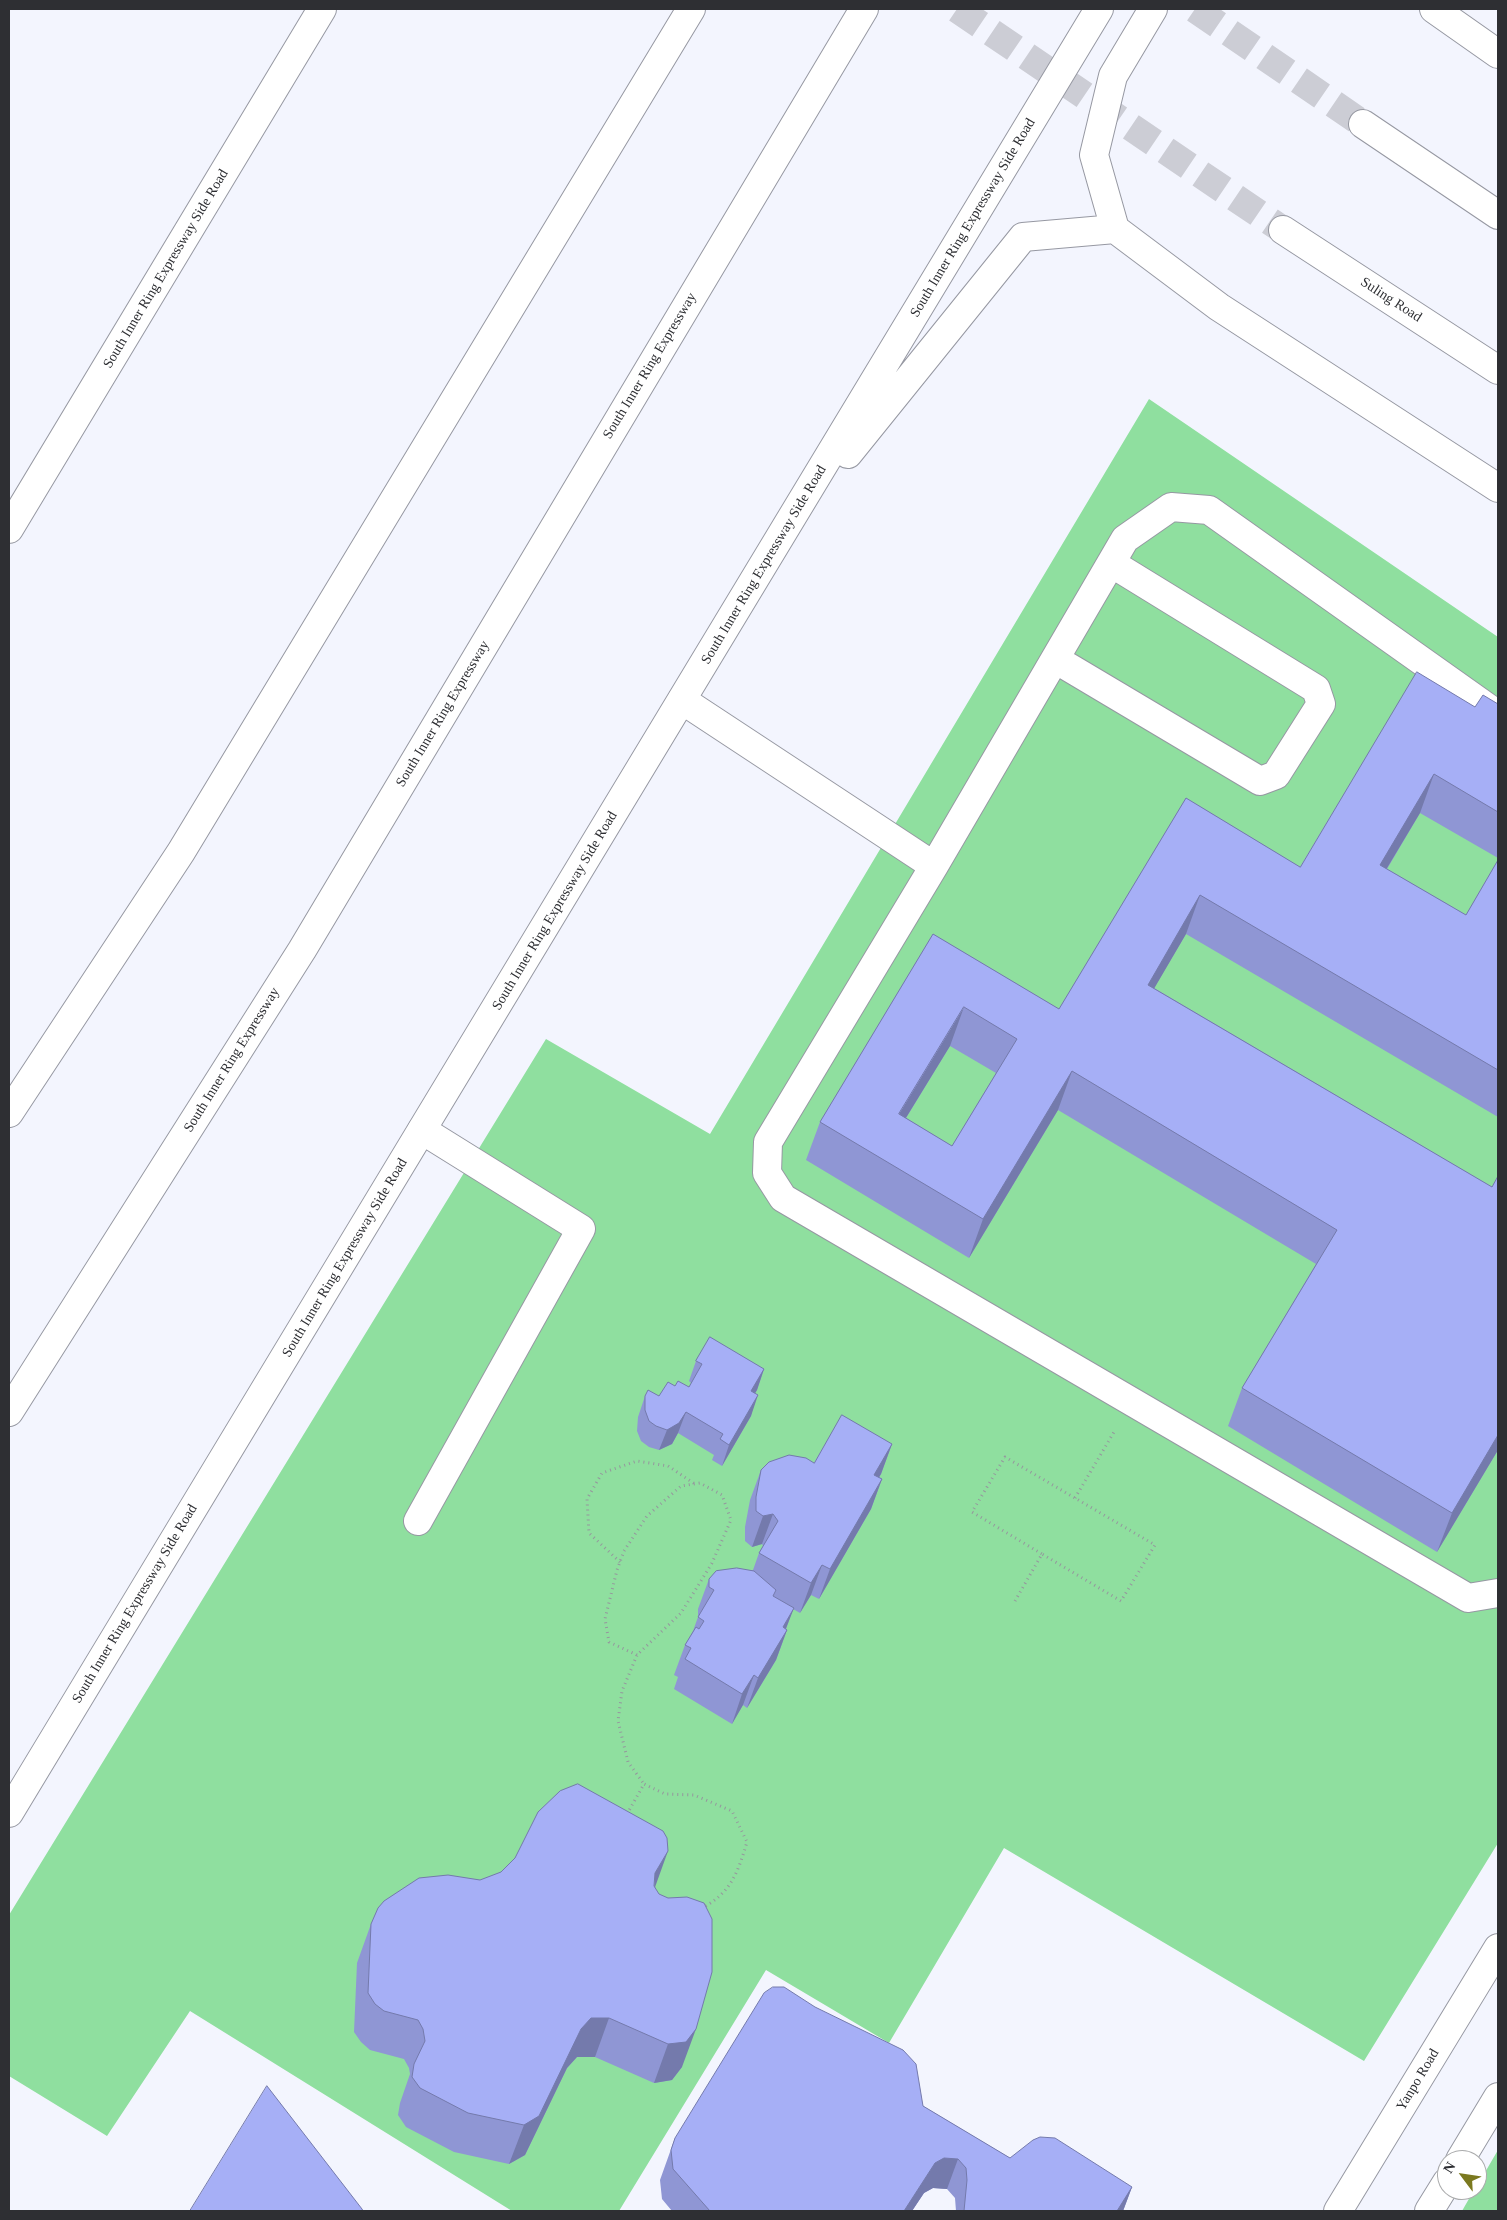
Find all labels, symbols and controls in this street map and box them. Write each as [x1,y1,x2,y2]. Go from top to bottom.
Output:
street label: South Inner Ring Expressway Side Road [900,104,1046,332]
street label: South Inner Ring Expressway Side Road [93,155,239,383]
street label: Suling Road [1354,272,1428,328]
street label: South Inner Ring Expressway [594,281,706,451]
street label: South Inner Ring Expressway Side Road [691,451,837,679]
street label: South Inner Ring Expressway [387,629,499,799]
street label: South Inner Ring Expressway Side Road [482,797,628,1025]
street label: South Inner Ring Expressway [175,976,289,1144]
street label: South Inner Ring Expressway Side Road [272,1144,418,1372]
street label: South Inner Ring Expressway Side Road [62,1490,208,1718]
street label: Yanpo Road [1391,2043,1445,2117]
north arrow [1437,2150,1487,2200]
text: N [1441,2159,1459,2176]

